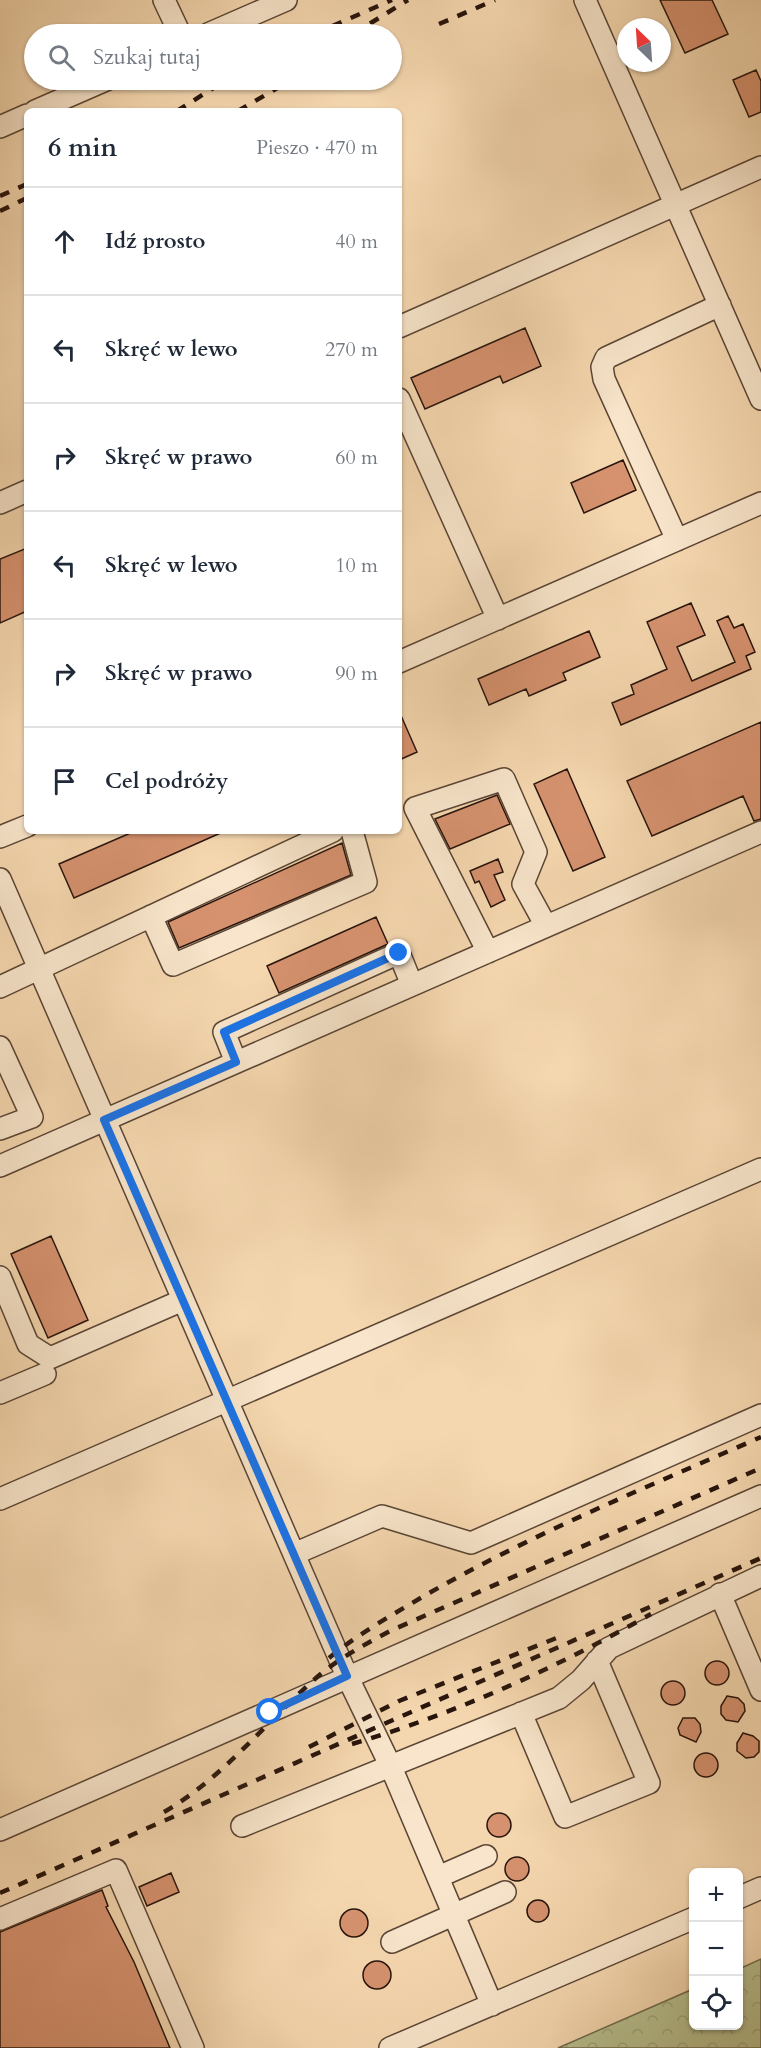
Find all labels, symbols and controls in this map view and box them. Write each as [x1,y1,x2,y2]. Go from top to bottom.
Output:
north arrow [617,18,671,72]
search box [24,24,402,90]
icon: search [45,41,78,74]
text: Szukaj tutaj [93,42,201,72]
text: 6 min [48,130,117,165]
text: Pieszo · 470 m [256,134,378,161]
icon: ahead [48,225,81,258]
text: Idź prosto [105,226,205,256]
text: 40 m [335,228,378,255]
icon: left [48,333,81,366]
text: Skręć w lewo [105,334,238,364]
text: 270 m [325,336,378,363]
icon: right [48,441,81,474]
text: Skręć w prawo [105,442,252,472]
text: 60 m [335,444,378,471]
icon: left [48,549,81,582]
text: Skręć w lewo [105,550,238,580]
text: 10 m [335,552,378,579]
icon: right [48,657,81,690]
text: Skręć w prawo [105,658,252,688]
text: 90 m [335,660,378,687]
icon: arrive [48,765,81,798]
text: Cel podróży [105,766,228,796]
route end [385,939,411,965]
route start [256,1698,282,1724]
map controls [689,1868,743,2030]
button: + [689,1868,743,1922]
button: − [689,1922,743,1976]
button: locate [689,1976,743,2030]

